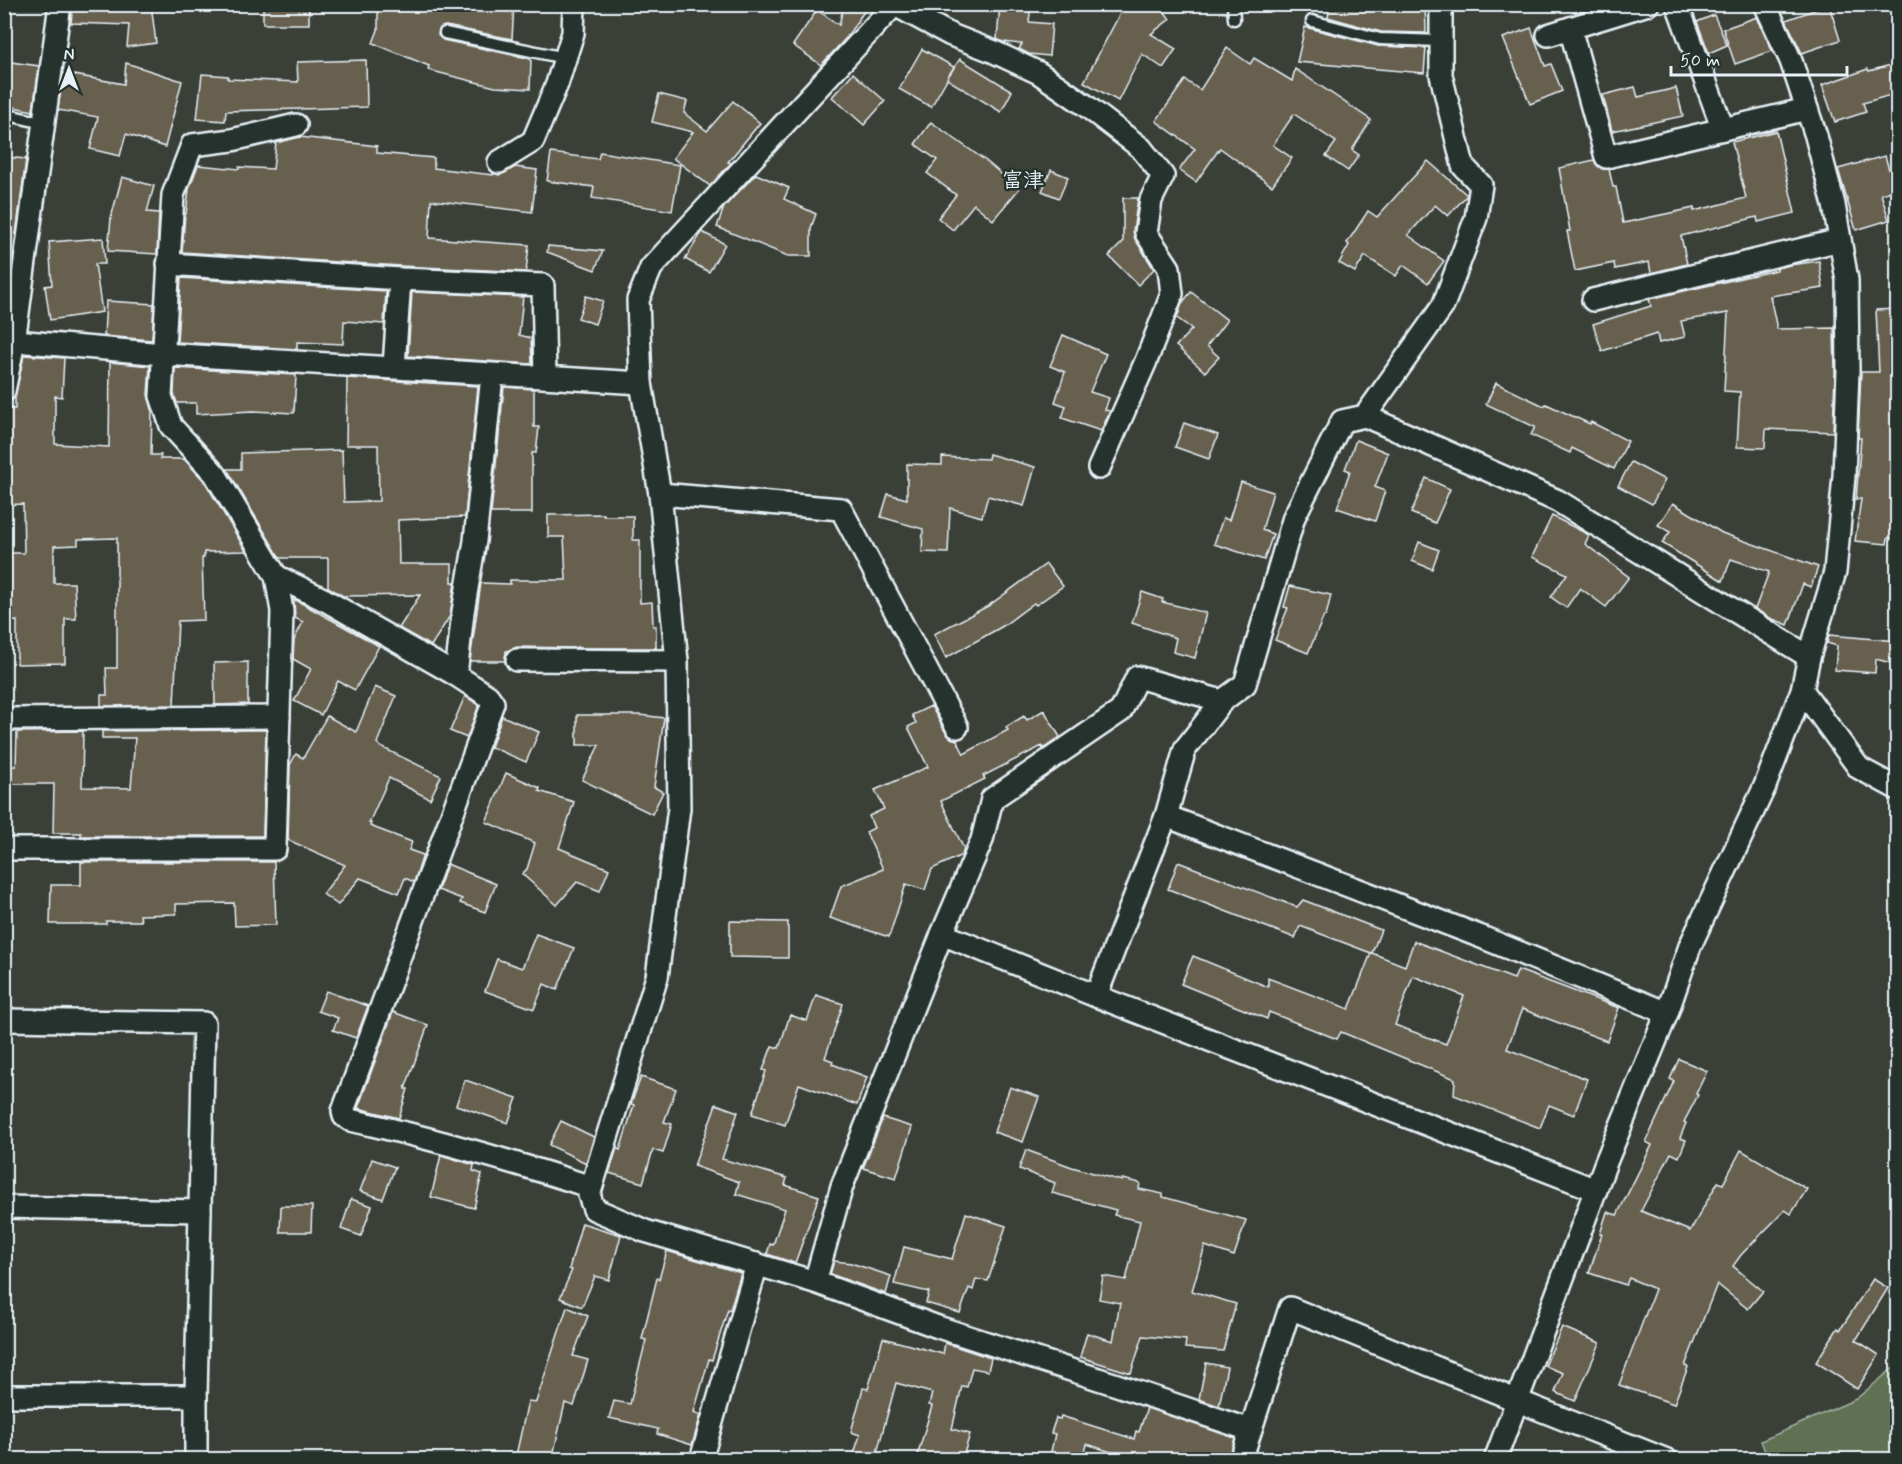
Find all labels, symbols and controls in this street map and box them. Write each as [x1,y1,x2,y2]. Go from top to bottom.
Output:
north arrow [39,39,99,99]
scale bar [1671,39,1846,77]
text: N [64,45,74,66]
text: 50 m [1680,49,1720,73]
district label: 富津 [1002,167,1044,195]

